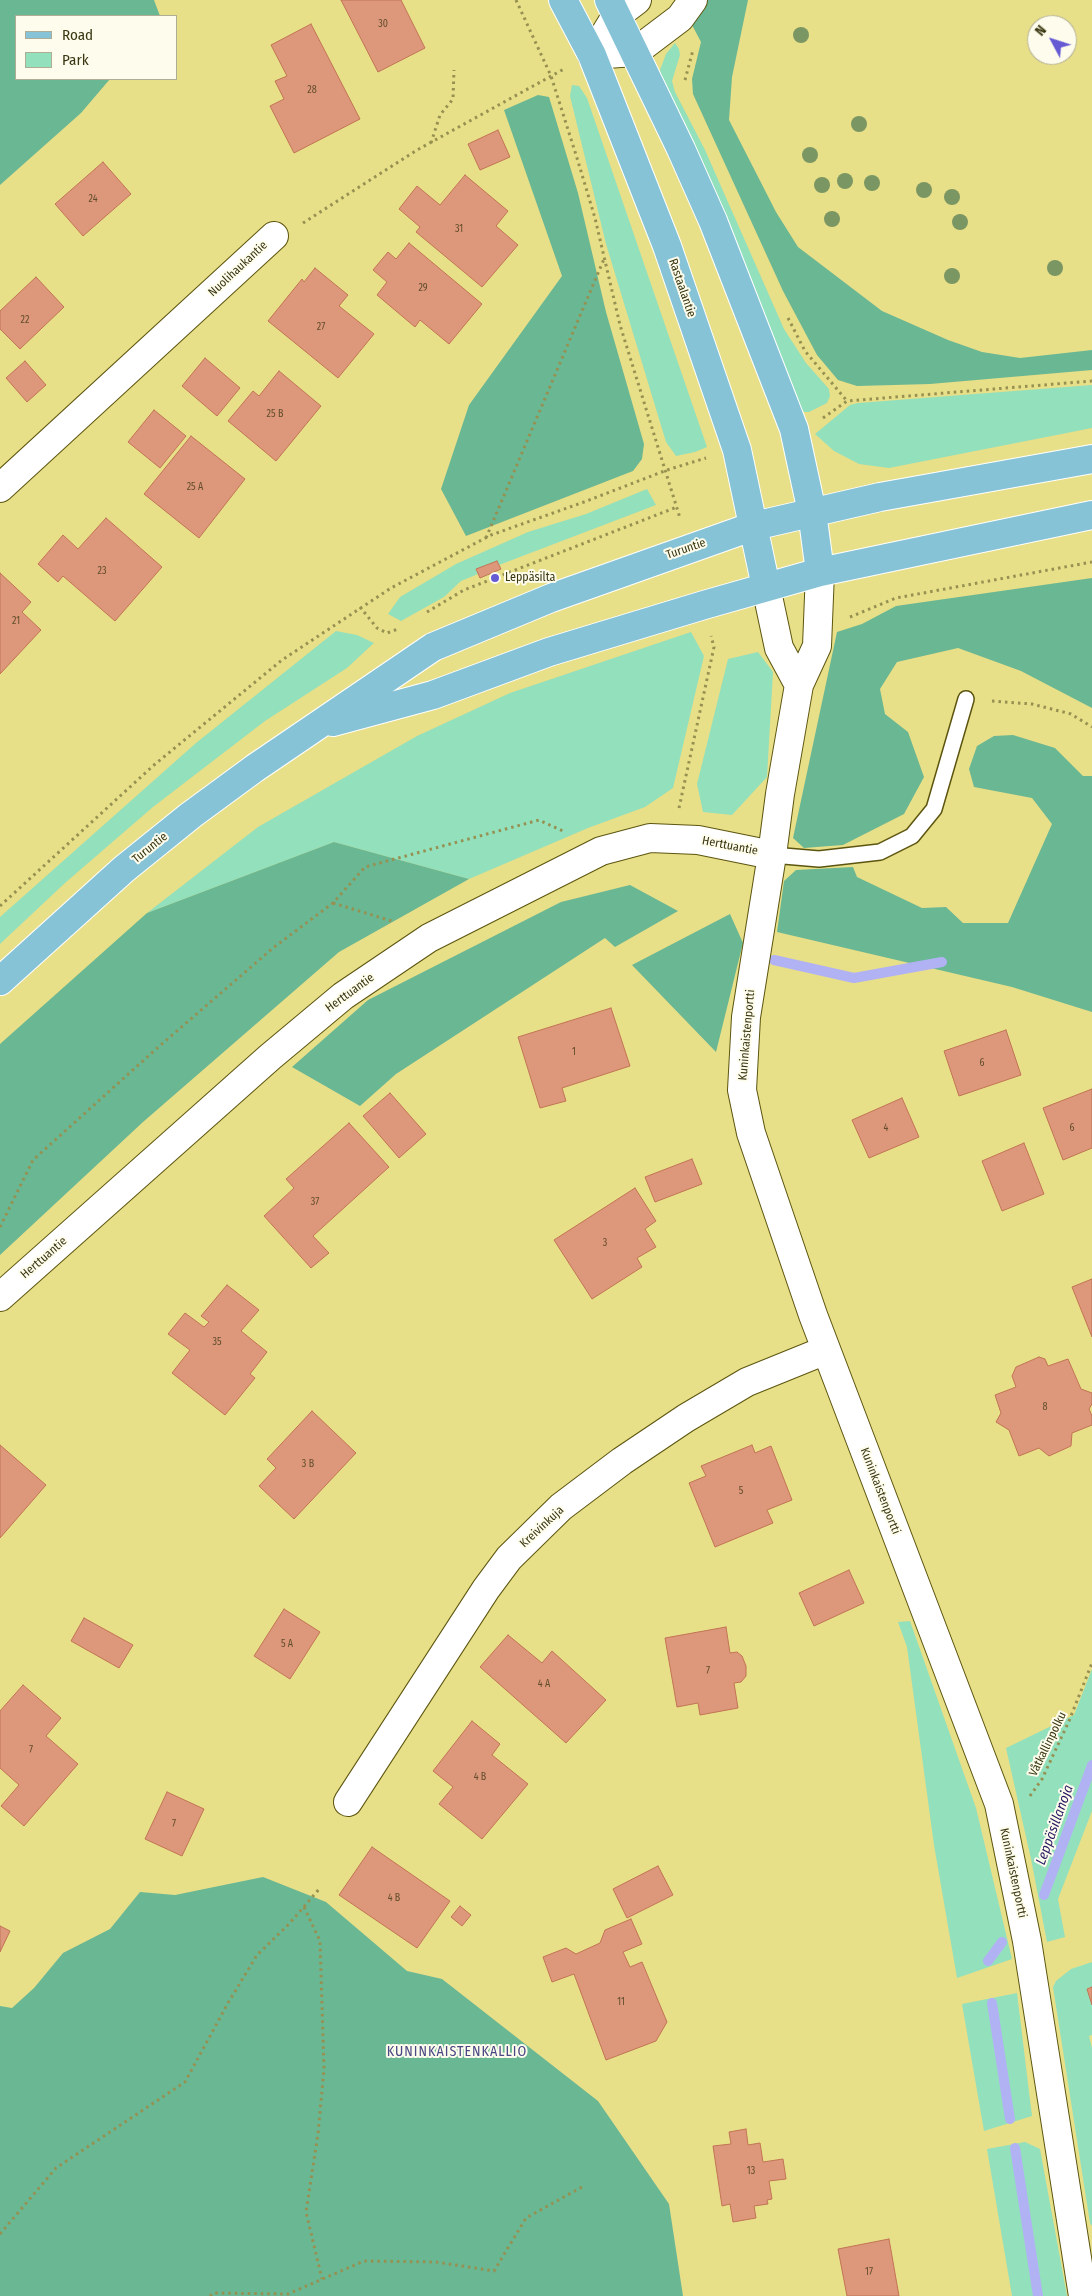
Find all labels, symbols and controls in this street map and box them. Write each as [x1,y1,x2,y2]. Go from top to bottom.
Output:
legend [15,15,178,80]
north arrow [1027,15,1077,65]
house number: 30 [378,18,388,30]
text: N [1032,22,1050,39]
text: Road [62,26,93,44]
text: Park [62,51,89,69]
house number: 28 [307,84,317,96]
house number: 24 [88,193,98,205]
house number: 31 [455,223,463,235]
street label: Nuolihaukantie [206,238,270,300]
street label: Rastaalantie [665,257,699,319]
house number: 29 [418,282,428,294]
house number: 22 [21,314,29,326]
house number: 27 [317,321,325,333]
house number: 25 B [267,408,283,420]
house number: 25 A [187,481,203,493]
street label: Turuntie [664,536,708,562]
house number: 23 [98,565,106,577]
place label: Leppäsilta [505,571,555,585]
marker: Leppäsilta [489,572,501,584]
house number: 21 [12,615,20,627]
street label: Turuntie [130,829,170,867]
street label: Herttuantie [701,834,759,858]
street label: Herttuantie [323,971,377,1015]
street label: Kuninkaistenportti [736,989,758,1081]
house number: 1 [572,1046,576,1058]
house number: 6 [980,1057,984,1069]
house number: 4 [884,1122,888,1134]
house number: 6 [1070,1122,1074,1134]
house number: 37 [311,1196,319,1208]
street label: Herttuantie [18,1234,70,1282]
house number: 3 [603,1237,607,1249]
house number: 35 [212,1336,222,1348]
house number: 8 [1043,1401,1047,1413]
street label: Kuninkaistenportti [857,1446,903,1536]
house number: 3 B [302,1458,314,1470]
house number: 5 [739,1485,743,1497]
street label: Kreivinkuja [517,1503,567,1551]
house number: 5 A [281,1638,293,1650]
house number: 7 [706,1665,710,1677]
house number: 4 A [538,1678,550,1690]
street label: Våtkallinpolku [1026,1709,1070,1779]
house number: 7 [29,1744,33,1756]
house number: 4 B [474,1771,486,1783]
water label: Leppäsillanoja [1033,1783,1077,1867]
house number: 7 [172,1818,176,1830]
street label: Kuninkaistenportti [996,1827,1030,1919]
house number: 4 B [388,1892,400,1904]
house number: 11 [617,1996,625,2008]
district label: KUNINKAISTENKALLIO [385,2044,529,2060]
house number: 13 [747,2165,755,2177]
house number: 17 [865,2266,873,2278]

